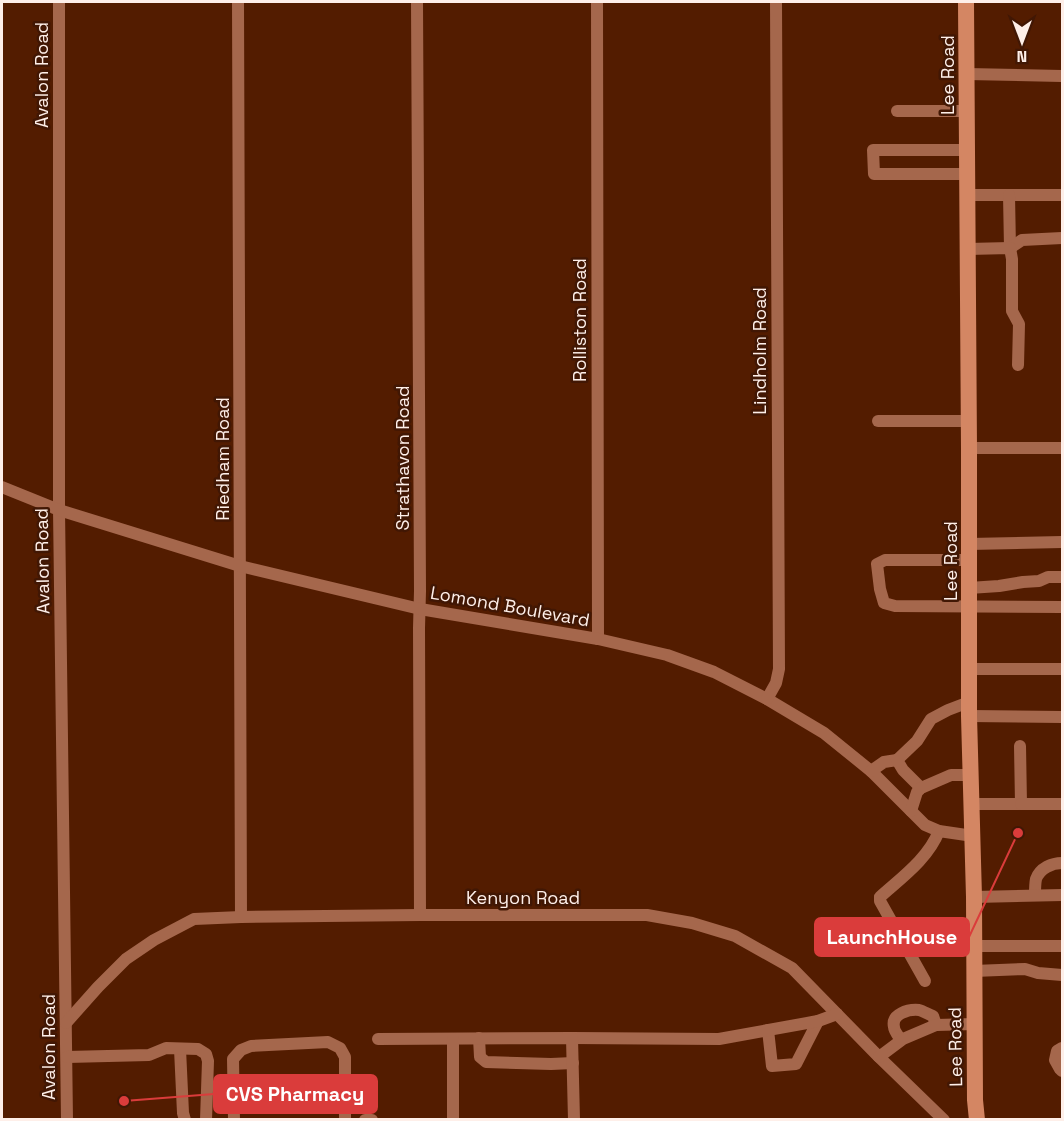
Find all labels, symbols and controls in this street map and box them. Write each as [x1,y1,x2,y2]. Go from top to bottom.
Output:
north arrow [992,12,1052,72]
street label: Avalon Road [30,22,53,128]
street label: Lee Road [936,35,959,115]
text: N [1017,46,1027,67]
street label: Rolliston Road [568,258,591,382]
street label: Lindholm Road [748,287,771,415]
street label: Strathavon Road [391,385,414,531]
street label: Riedham Road [211,397,234,521]
street label: Avalon Road [30,508,54,614]
street label: Lee Road [939,521,962,601]
street label: Lomond Boulevard [429,581,591,631]
street label: Kenyon Road [466,886,580,909]
callout: LaunchHouse [815,918,969,956]
text: LaunchHouse [827,924,957,950]
street label: Avalon Road [37,994,60,1100]
street label: Lee Road [943,1007,967,1087]
callout: CVS Pharmacy [214,1075,377,1113]
text: CVS Pharmacy [226,1081,364,1107]

